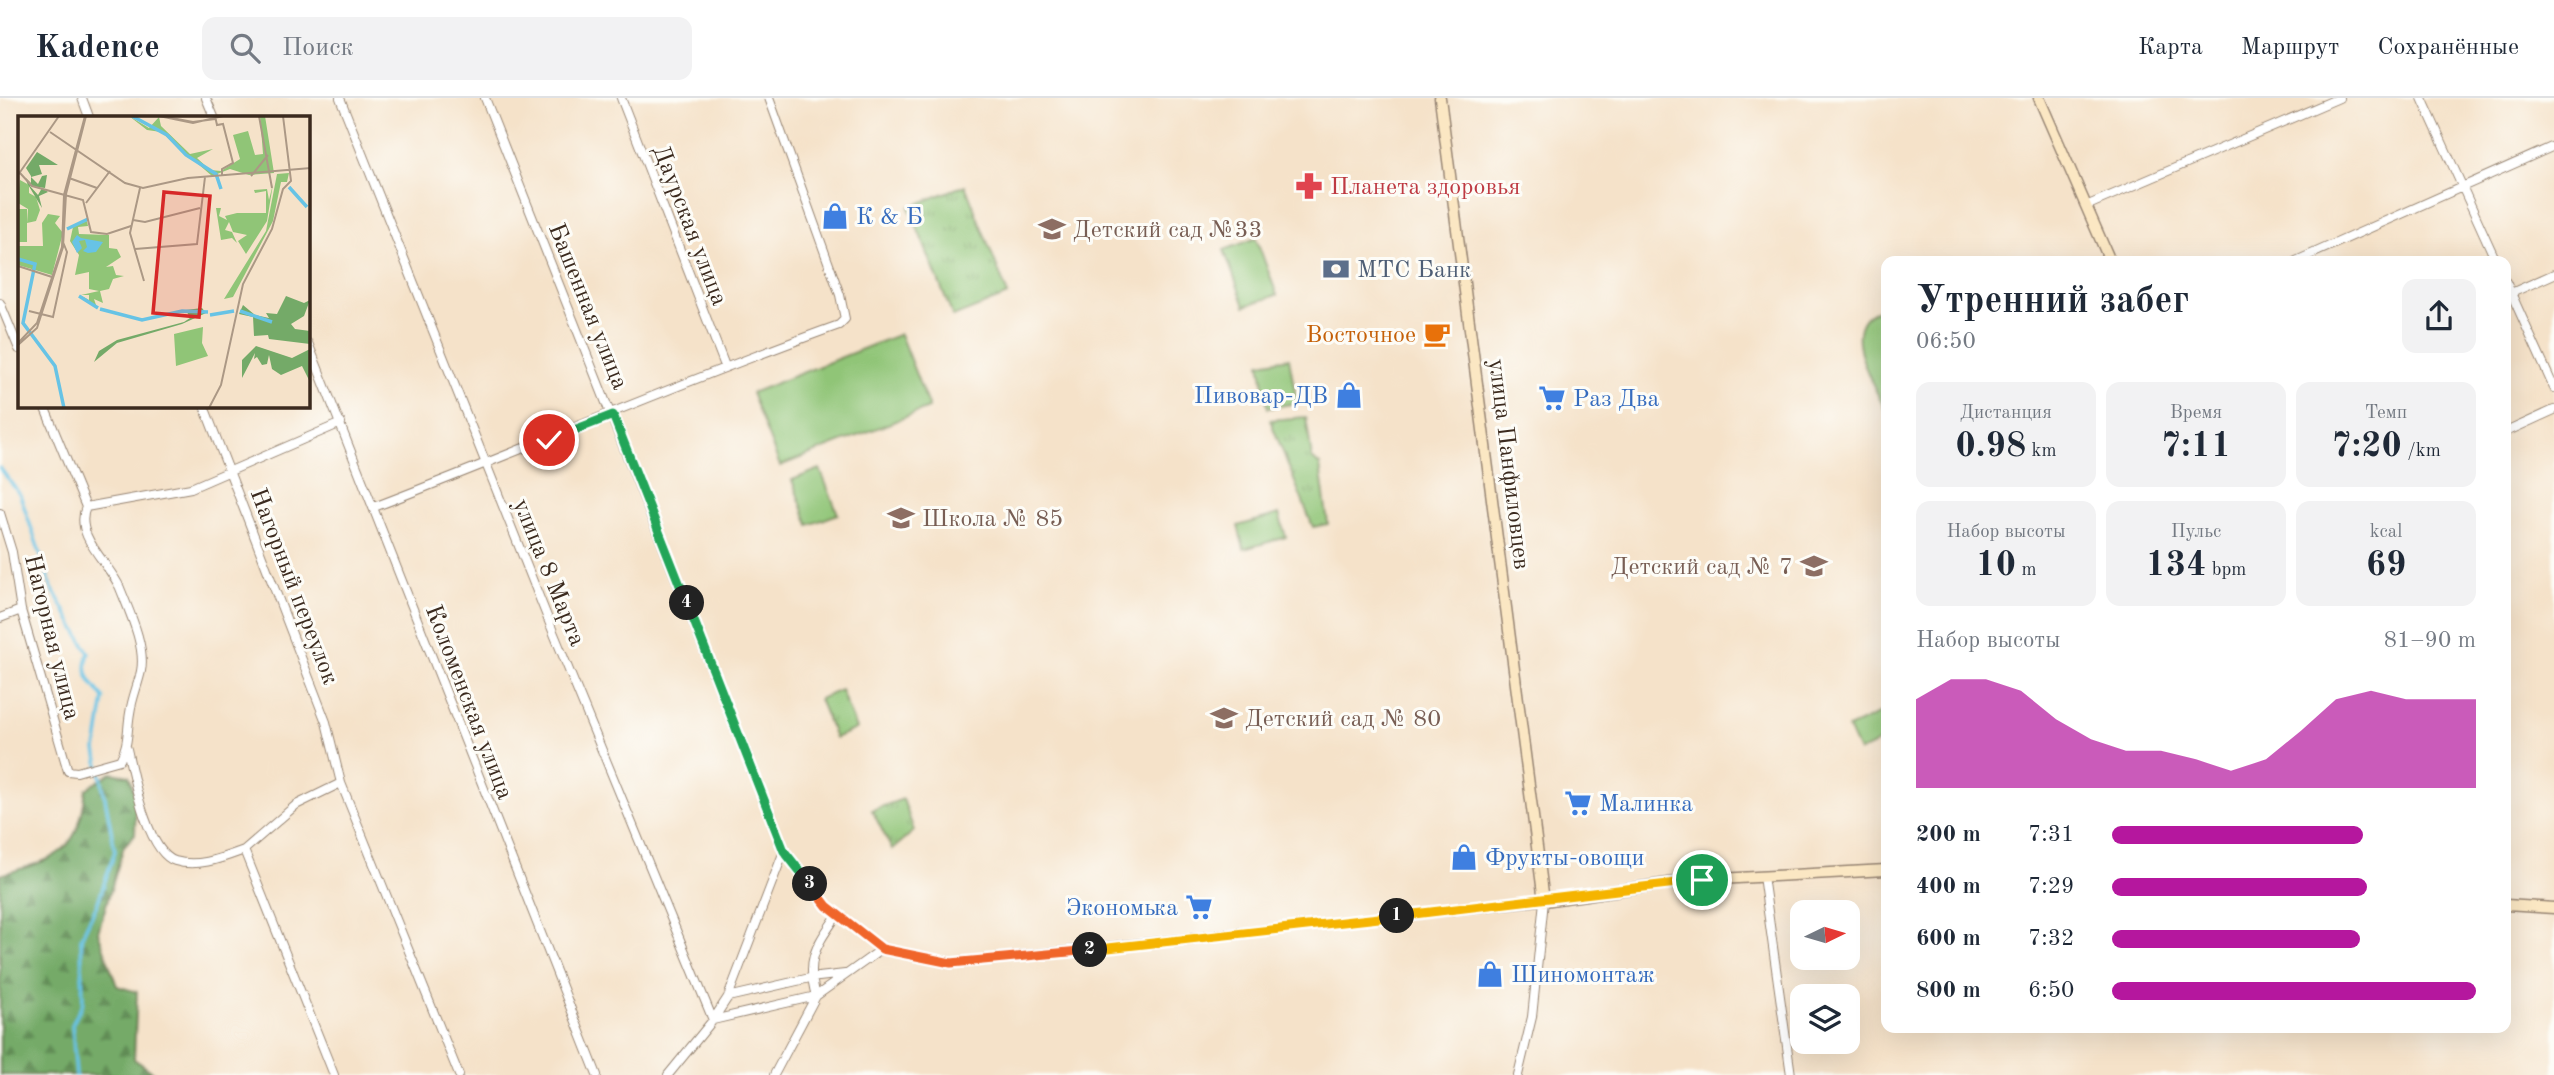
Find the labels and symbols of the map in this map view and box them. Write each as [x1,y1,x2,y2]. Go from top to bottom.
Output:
inset map [18,116,310,408]
street label: Даурская улица [648,142,731,309]
pharmacy icon: Планета здоровья [1294,171,1324,201]
place label: Планета здоровья [1330,176,1521,200]
shop icon: К & Б [820,201,850,231]
place label: К & Б [856,206,923,230]
school or university icon: Детский сад №33 [1037,214,1067,244]
place label: Детский сад №33 [1073,219,1262,243]
street label: Башенная улица [543,220,631,393]
bank icon: МТС Банк [1321,254,1351,284]
place label: МТС Банк [1357,259,1471,283]
cafe icon: Восточное [1422,319,1452,349]
place label: Восточное [1306,324,1416,348]
street label: улица Панфиловцев [1483,358,1533,571]
shop icon: Пивовар-ДВ [1334,380,1364,410]
supermarket icon: Раз Два [1537,383,1567,413]
place label: Пивовар-ДВ [1194,385,1328,409]
place label: Раз Два [1573,388,1660,412]
pin [519,410,579,470]
street label: Нагорный переулок [245,485,342,688]
street label: улица 8 Марта [508,496,589,650]
school or university icon: Школа № 85 [886,503,916,533]
place label: Школа № 85 [922,508,1063,532]
school or university icon: Детский сад № 7 [1799,551,1829,581]
street label: Нагорная улица [19,552,83,723]
place label: Детский сад № 7 [1611,556,1793,580]
pin: 4 [670,586,704,620]
street label: Коломенская улица [420,602,516,803]
school or university icon: Детский сад № 80 [1209,703,1239,733]
place label: Детский сад № 80 [1245,708,1441,732]
supermarket icon: Малинка [1563,788,1593,818]
place label: Малинка [1599,793,1693,817]
shop icon: Фрукты-овощи [1449,842,1479,872]
place label: Фрукты-овощи [1485,847,1644,871]
pin [1672,850,1732,910]
pin: 3 [792,866,828,902]
supermarket icon: Экономька [1184,892,1214,922]
place label: Экономька [1066,897,1178,921]
pin: 1 [1380,898,1414,934]
north arrow [1790,900,1860,970]
pin: 2 [1072,932,1108,968]
shop icon: Шиномонтаж [1475,959,1505,989]
place label: Шиномонтаж [1511,964,1655,988]

